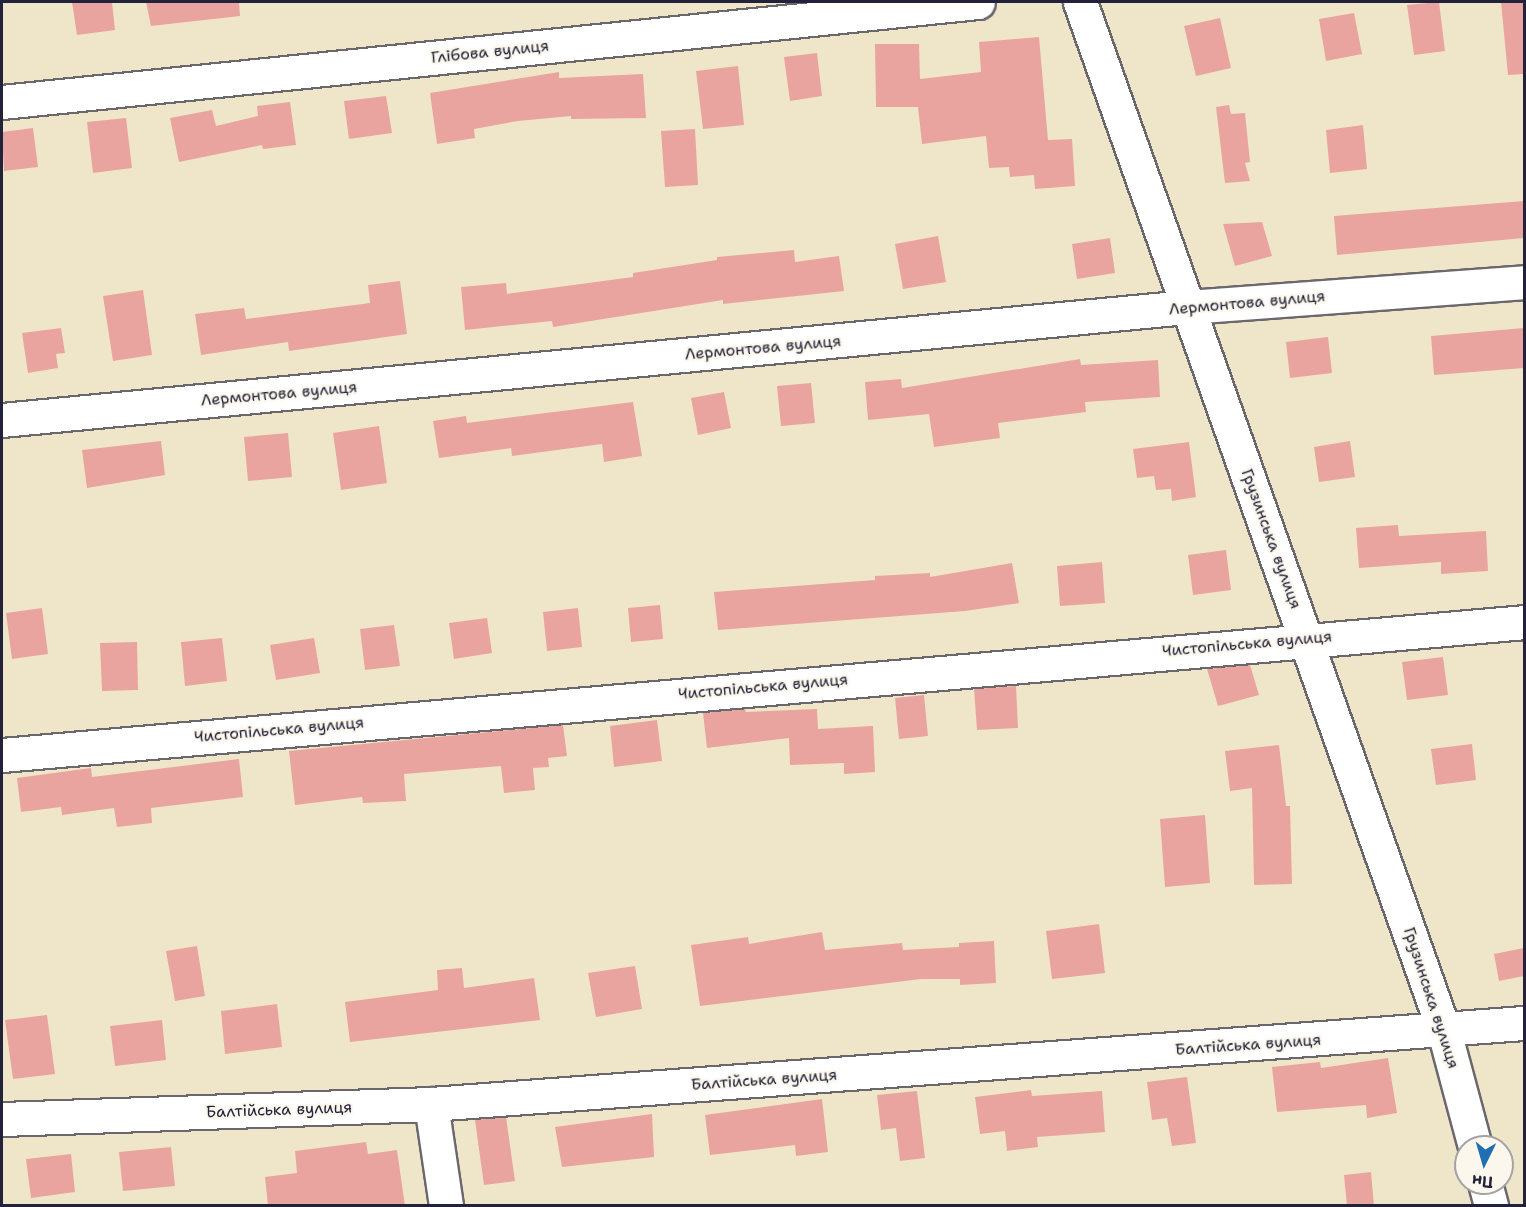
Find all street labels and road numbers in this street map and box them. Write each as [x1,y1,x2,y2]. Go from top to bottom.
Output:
street label: Глібова вулиця [430,36,550,68]
street label: Лермонтова вулиця [1168,287,1326,319]
street label: Лермонтова вулиця [684,332,842,364]
street label: Лермонтова вулиця [200,378,358,410]
street label: Грузинська вулиця [1237,466,1305,612]
street label: Чистопільська вулиця [1161,627,1333,661]
street label: Чистопільська вулиця [677,670,849,704]
street label: Чистопільська вулиця [193,713,365,747]
street label: Грузинська вулиця [1399,925,1463,1071]
street label: Балтійська вулиця [1174,1030,1322,1060]
street label: Балтійська вулиця [690,1065,838,1095]
street label: Балтійська вулиця [205,1098,353,1122]

